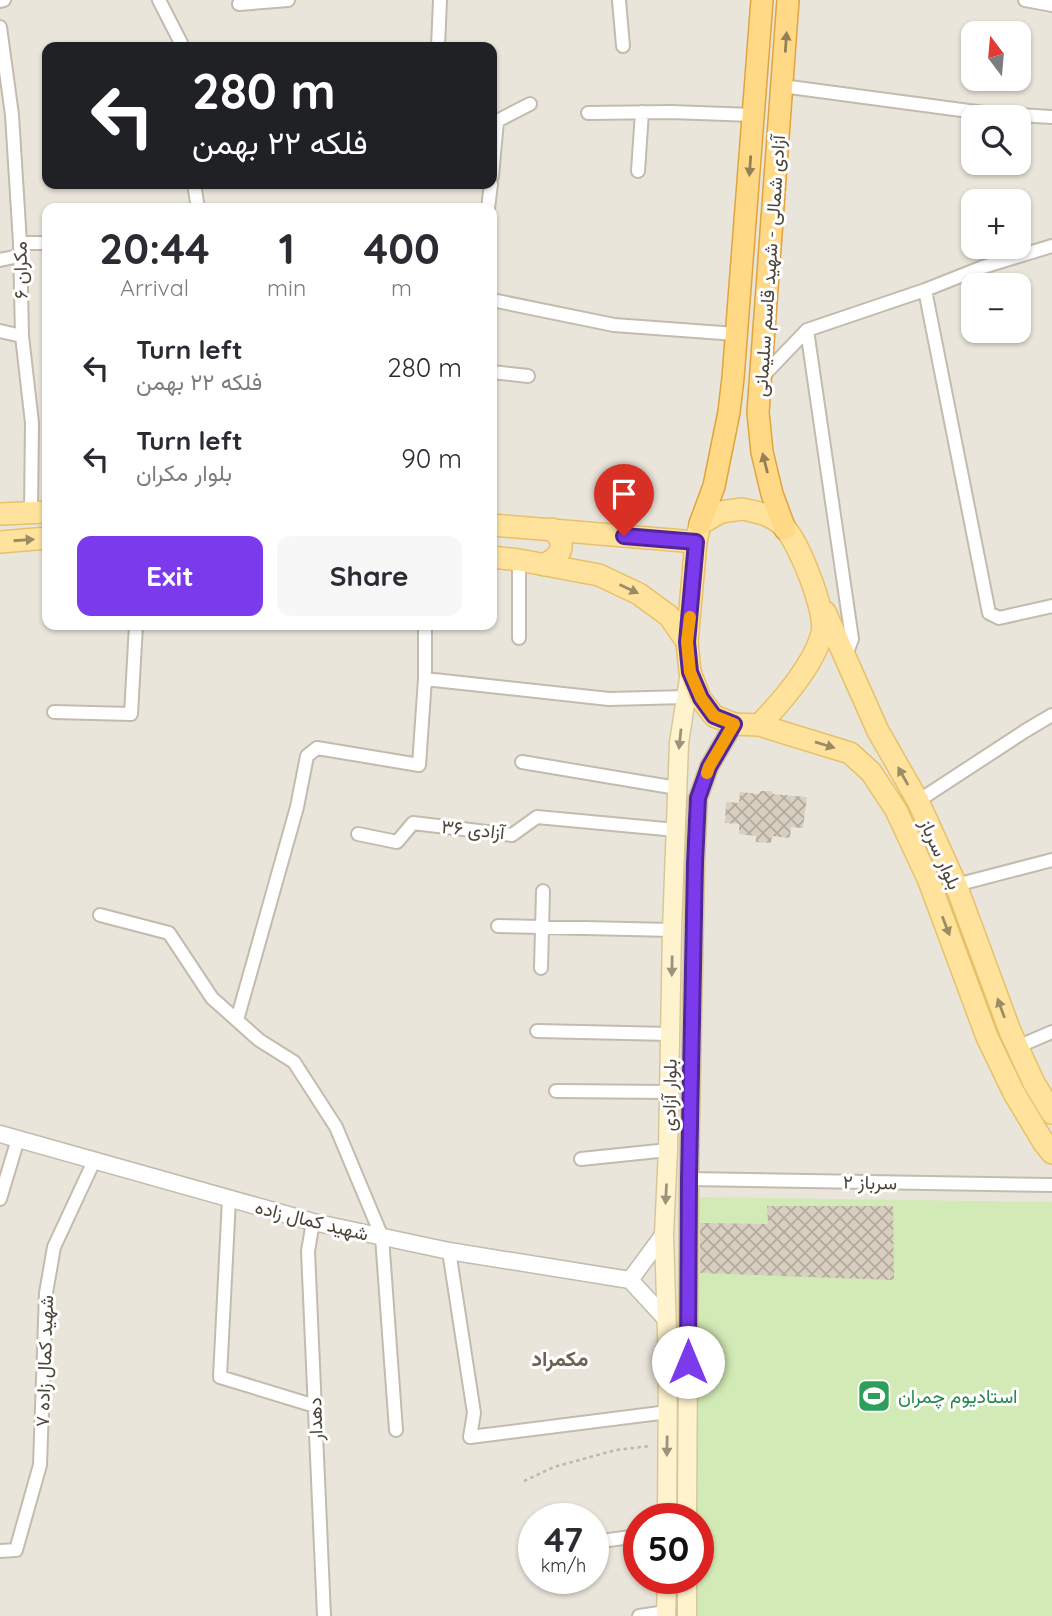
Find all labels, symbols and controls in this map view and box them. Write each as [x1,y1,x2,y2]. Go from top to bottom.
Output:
north arrow [961,21,1031,91]
map controls [961,21,1031,343]
one-way arrow [781,30,792,52]
text: 280 m [192,60,336,121]
icon: left [77,70,168,161]
button: search [961,105,1031,175]
text: فلکه ۲۲ بهمن [192,122,368,162]
street label: آزادی شمالی - شهید قاسم سلیمانی [748,133,791,398]
one-way arrow [744,155,755,177]
button: + [961,189,1031,259]
text: 20:44 [99,222,210,275]
text: 1 [278,222,295,275]
text: 400 [363,222,440,275]
street label: مکران ۶ [7,241,33,299]
text: Arrival [120,273,189,302]
text: min [267,273,306,302]
text: m [391,273,412,302]
button: − [961,273,1031,343]
text: Turn left [136,333,243,366]
icon: left [77,349,115,387]
text: 280 m [387,351,462,384]
text: فلکه ۲۲ بهمن [136,367,262,396]
text: Turn left [136,424,243,457]
icon: left [77,440,115,478]
text: 90 m [401,442,462,475]
one-way arrow [759,452,770,474]
text: بلوار مکران [136,458,232,487]
pin [594,464,654,536]
icon: arrive [605,475,643,513]
one-way arrow [13,534,35,545]
button: Exit [77,536,263,616]
button: Share [277,536,462,616]
one-way arrow [619,583,639,595]
one-way arrow [674,728,685,750]
one-way arrow [814,740,835,750]
one-way arrow [897,766,909,786]
street label: آزادی ۳۶ [440,814,507,844]
street label: بلوار سرباز [914,814,967,893]
one-way arrow [941,916,952,937]
one-way arrow [666,956,677,978]
one-way arrow [995,997,1006,1018]
street label: بلوار آزادی [656,1058,682,1132]
street label: سرباز ۲ [843,1170,897,1194]
one-way arrow [661,1183,672,1205]
street label: شهید کمال زاده [253,1194,371,1246]
street label: شهید کمال زاده ۷ [30,1295,58,1427]
position arrow [651,1325,725,1399]
district label: مکمراد [532,1345,588,1372]
sports icon: استادیوم چمران [855,1377,893,1415]
place label: استادیوم چمران [898,1384,1018,1410]
street label: دهدار [302,1397,328,1442]
one-way arrow [661,1435,673,1457]
speed limit sign: 50 [623,1503,714,1594]
text: 47 [544,1517,583,1561]
text: km/h [541,1554,586,1577]

